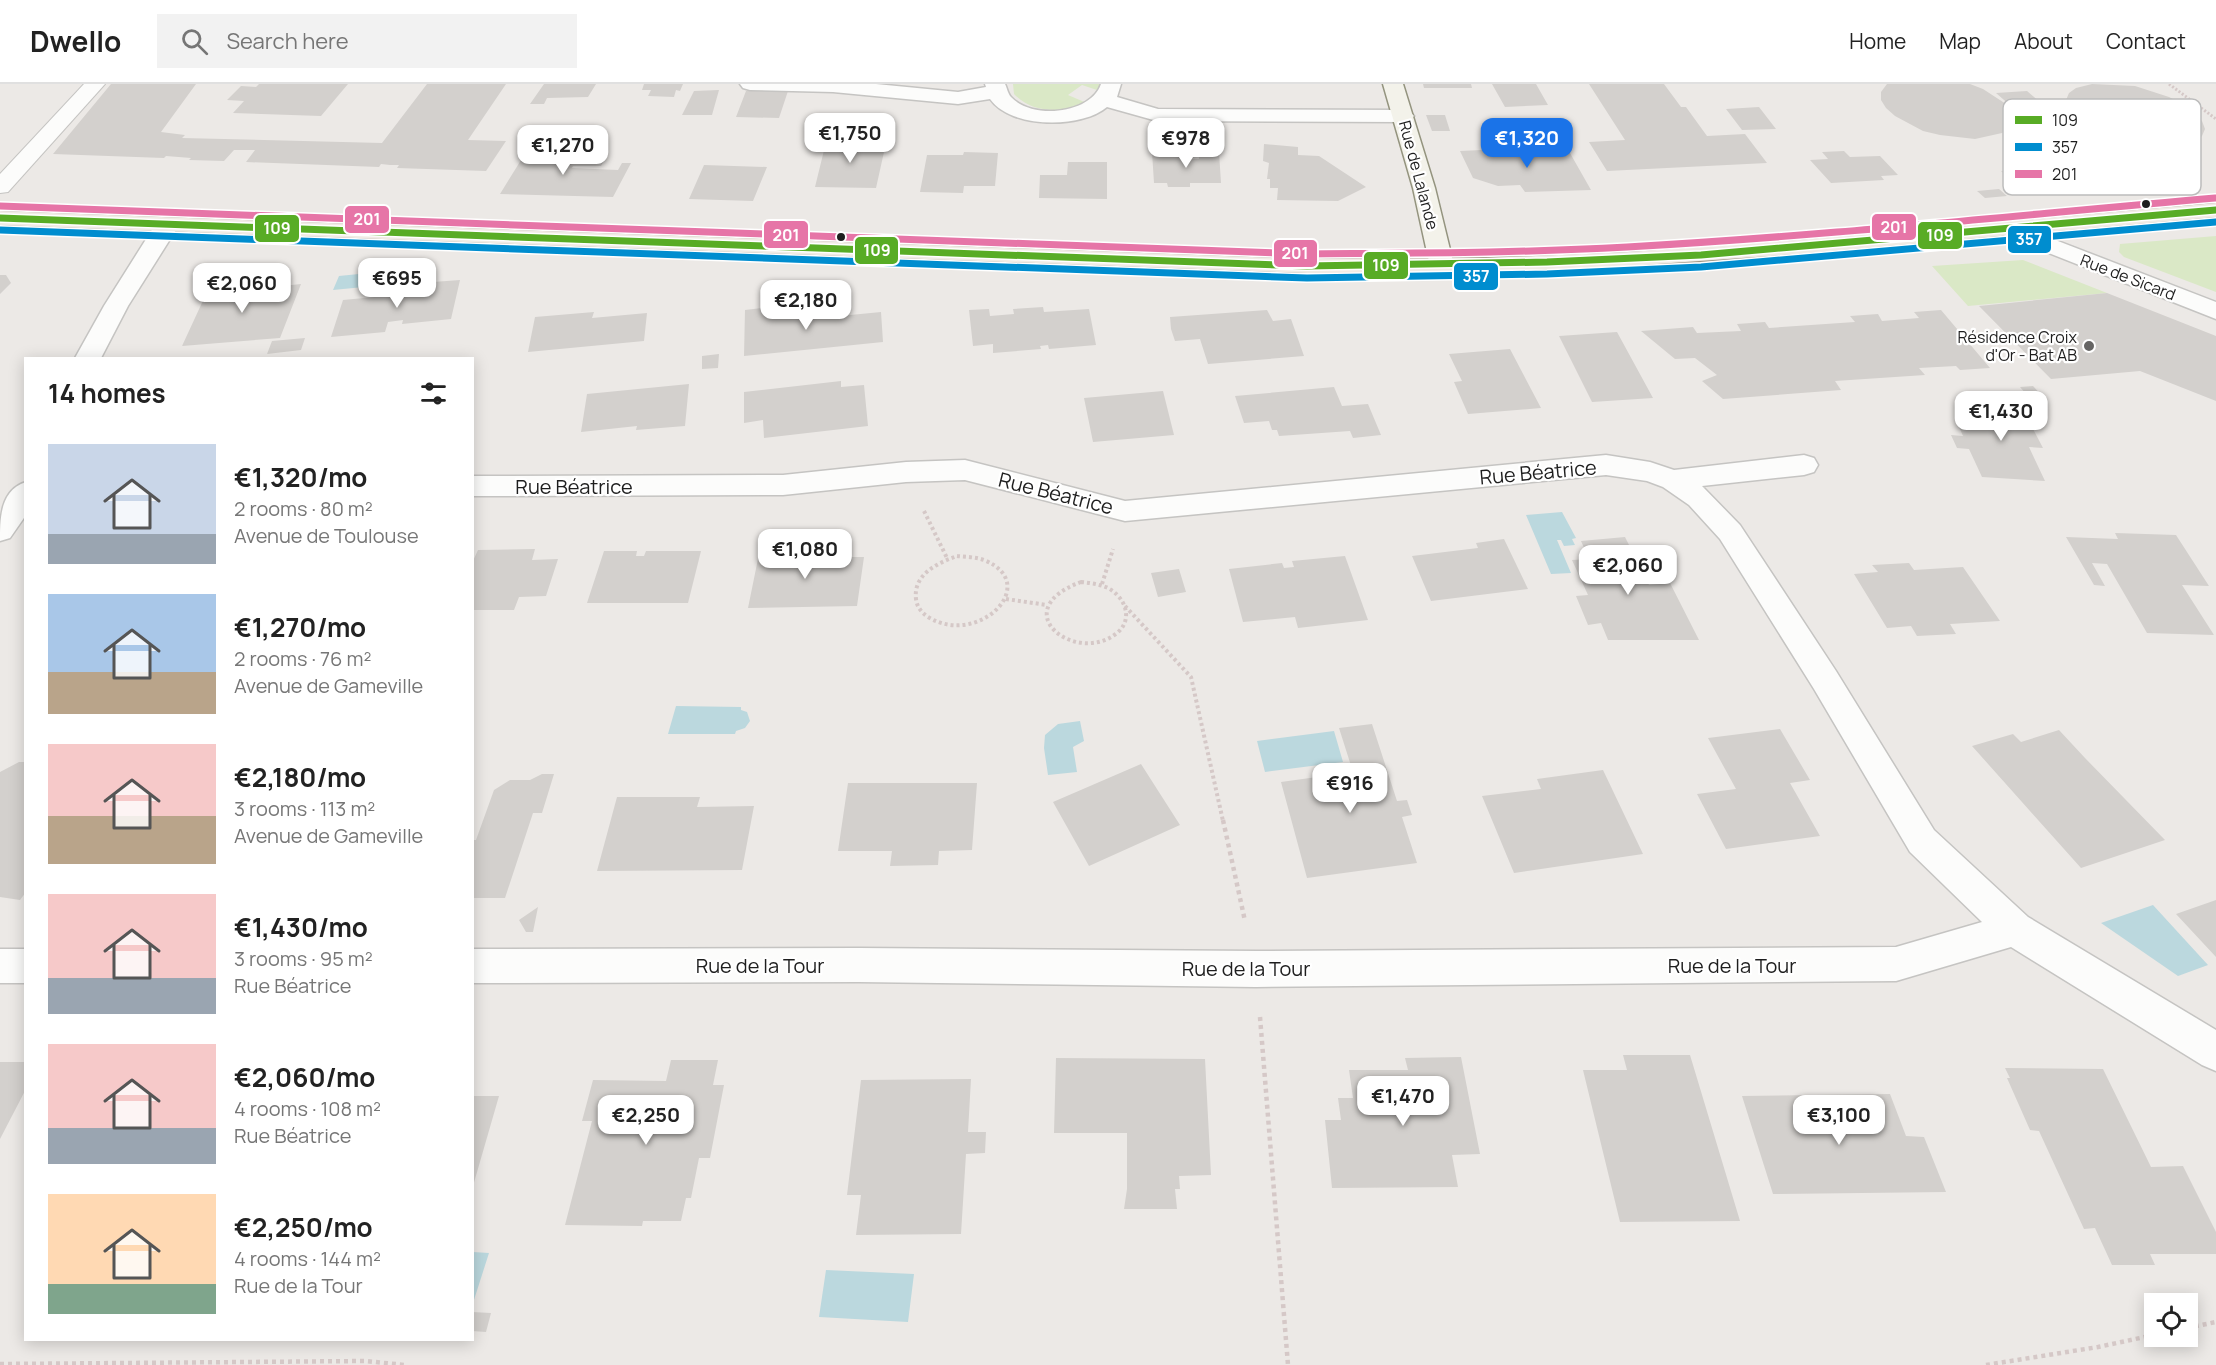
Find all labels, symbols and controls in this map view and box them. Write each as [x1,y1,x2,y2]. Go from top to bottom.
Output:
search box [157,14,577,68]
text: Dwello [30,22,121,60]
icon: search [178,25,211,58]
text: Search here [226,26,349,56]
text: Home [1849,27,1906,55]
text: Map [1939,27,1981,55]
text: About [2014,27,2073,55]
text: Contact [2106,27,2186,55]
legend [2003,99,2201,195]
text: 109 [2052,109,2078,131]
pin: €1,750 [801,113,899,164]
pin: €978 [1150,118,1222,169]
street label: Rue de Lalande [1394,118,1444,232]
pin: €1,320 [1478,118,1576,169]
text: €1,750 [818,119,882,146]
text: €978 [1162,124,1210,151]
text: €1,320 [1495,124,1559,151]
pin: €1,270 [514,125,612,176]
text: €1,270 [531,131,595,158]
text: 357 [2052,136,2078,158]
text: 201 [2052,163,2077,185]
unlabelled marker [2140,198,2152,210]
line badge: 201 [344,205,390,234]
text: 201 [353,208,381,230]
line badge: 201 [1871,213,1917,241]
line badge: 109 [254,214,300,243]
text: 201 [1880,216,1908,238]
text: 109 [263,217,291,239]
line badge: 201 [763,220,809,249]
line badge: 109 [1917,221,1963,250]
text: 201 [772,224,800,246]
text: 109 [1926,224,1954,246]
line badge: 357 [2007,225,2052,254]
text: 357 [2015,228,2043,250]
unlabelled marker [835,231,847,243]
line badge: 109 [854,236,899,265]
text: 109 [863,239,891,261]
line badge: 201 [1273,239,1318,268]
text: 201 [1281,242,1309,264]
street label: Rue de Sicard [2077,249,2179,305]
line badge: 109 [1363,251,1409,280]
text: 109 [1372,254,1400,276]
pin: €695 [361,258,433,309]
line badge: 357 [1453,262,1499,291]
pin: €2,060 [193,263,291,314]
text: €695 [372,264,422,291]
text: 357 [1462,265,1490,287]
text: €2,060 [207,269,277,296]
pin: €2,180 [757,280,855,331]
text: €2,180 [774,286,838,313]
place label: Résidence Croix d'Or - Bat AB [1958,326,2078,366]
marker: Résidence Croix d'Or - Bat AB [2082,339,2096,353]
text: 14 homes [48,375,166,411]
icon: filters [417,377,450,410]
pin: €1,430 [1952,391,2050,442]
text: €1,430 [1969,397,2033,424]
street label: Rue Béatrice [1478,453,1598,491]
text: €1,320/mo [234,459,367,495]
street label: Rue Béatrice [996,466,1116,520]
icon: home [96,468,168,540]
street label: Rue Béatrice [515,473,633,500]
text: 2 rooms · 80 m² [234,495,373,522]
text: Avenue de Toulouse [234,522,419,549]
pin: €1,080 [756,529,854,580]
text: €1,080 [772,535,838,562]
pin: €2,060 [1579,545,1677,596]
text: €2,060 [1593,551,1663,578]
text: €1,270/mo [234,609,366,645]
icon: home [96,618,168,690]
text: 2 rooms · 76 m² [234,645,371,672]
text: Avenue de Gameville [234,672,423,699]
text: €2,180/mo [234,759,366,795]
pin: €916 [1314,763,1386,814]
icon: home [96,768,168,840]
text: €916 [1326,769,1374,796]
text: 3 rooms · 113 m² [234,795,375,822]
text: Avenue de Gameville [234,822,423,849]
text: €1,430/mo [234,909,368,945]
icon: home [96,918,168,990]
text: 3 rooms · 95 m² [234,945,373,972]
street label: Rue de la Tour [696,952,824,979]
street label: Rue de la Tour [1668,952,1796,979]
street label: Rue de la Tour [1182,955,1310,982]
text: Rue Béatrice [234,972,351,999]
text: €2,060/mo [234,1059,375,1095]
icon: home [96,1068,168,1140]
pin: €1,470 [1354,1076,1452,1127]
text: €1,470 [1371,1082,1435,1109]
text: 4 rooms · 108 m² [234,1095,381,1122]
pin: €2,250 [597,1095,695,1146]
pin: €3,100 [1790,1095,1888,1146]
text: €2,250 [612,1101,680,1128]
text: €3,100 [1807,1101,1871,1128]
text: Rue Béatrice [234,1122,351,1149]
text: €2,250/mo [234,1209,373,1245]
icon: home [96,1218,168,1290]
text: 4 rooms · 144 m² [234,1245,381,1272]
text: Rue de la Tour [234,1272,363,1299]
map controls [2144,1293,2198,1347]
button: locate [2144,1293,2198,1347]

